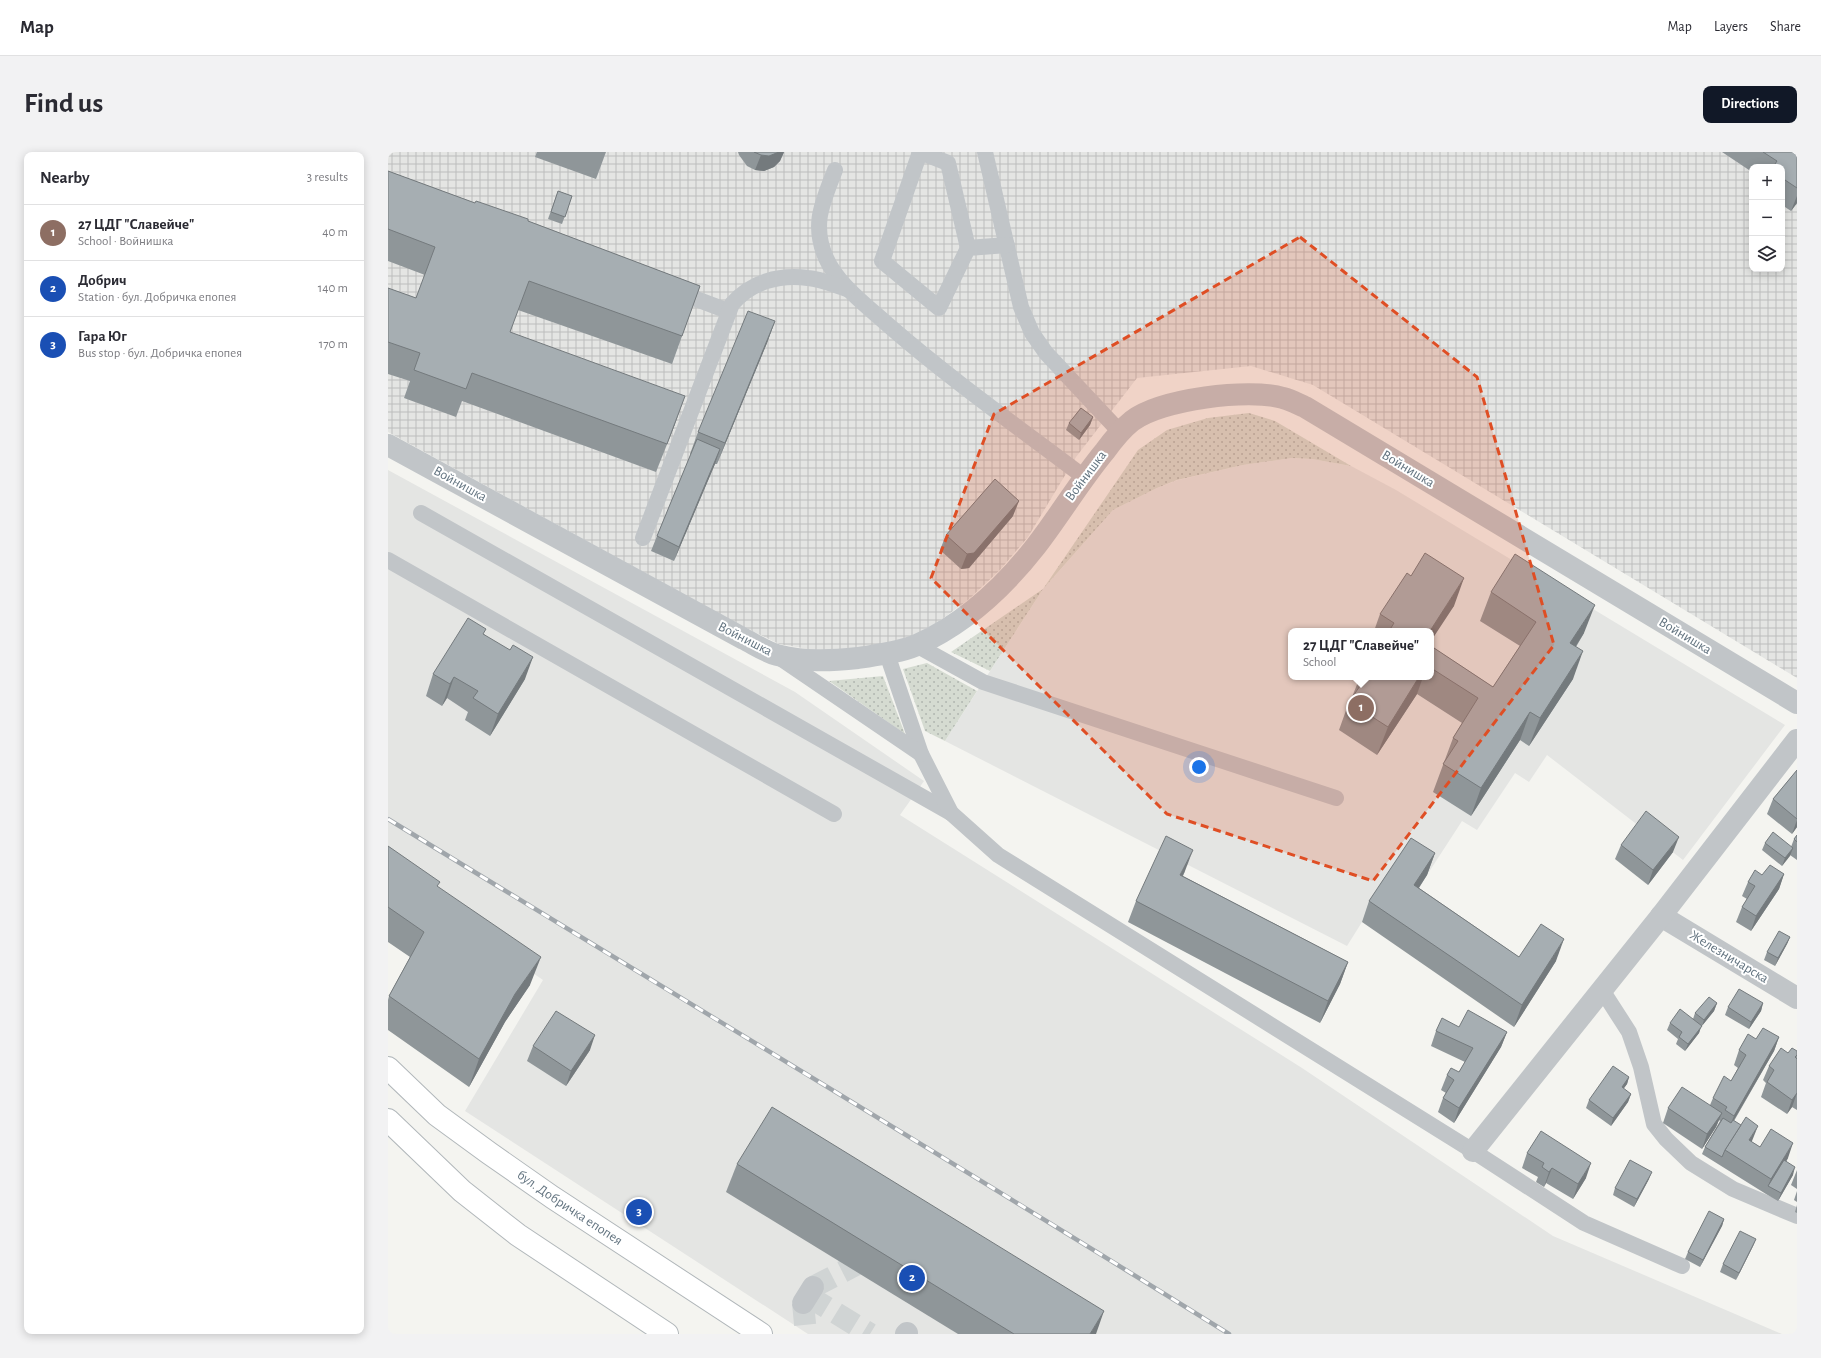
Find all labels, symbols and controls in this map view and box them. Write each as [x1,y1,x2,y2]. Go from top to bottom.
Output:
text: Map [20,18,54,37]
text: Map [1667,20,1692,34]
text: Layers [1714,20,1748,34]
text: Share [1770,20,1801,34]
button: Directions [1703,86,1797,123]
text: Find us [24,90,103,118]
map controls [1749,164,1785,272]
button: + [1749,164,1785,200]
text: Nearby [40,169,90,186]
text: 3 results [307,171,348,184]
button: − [1749,200,1785,236]
text: 27 ЦДГ "Славейче" [78,217,194,232]
text: 1 [51,226,55,239]
text: 40 m [322,226,348,239]
text: School · Войнишка [78,235,173,248]
button: layers [1749,236,1785,272]
text: Добрич [78,273,127,288]
text: 2 [50,282,56,295]
text: 140 m [318,282,348,295]
text: Station · бул. Добричка епопея [78,291,236,304]
text: Гара Юг [78,329,127,344]
text: 3 [50,338,56,351]
text: 170 m [319,338,348,351]
text: Bus stop · бул. Добричка епопея [78,347,242,360]
street label: Войнишка [1063,448,1110,504]
street label: Войнишка [1379,448,1437,490]
street label: Войнишка [431,464,490,505]
street label: Войнишка [1656,615,1714,657]
street label: Войнишка [716,619,775,659]
popup [1288,628,1434,680]
text: 27 ЦДГ "Славейче" [1303,638,1419,653]
text: School [1303,656,1337,669]
pin: 1 [1348,693,1374,723]
your location [1189,757,1209,777]
street label: Железничарска [1687,928,1771,986]
street label: бул. Добричка епопея [514,1168,625,1248]
pin: 3 [626,1197,652,1227]
pin: 2 [899,1263,925,1293]

